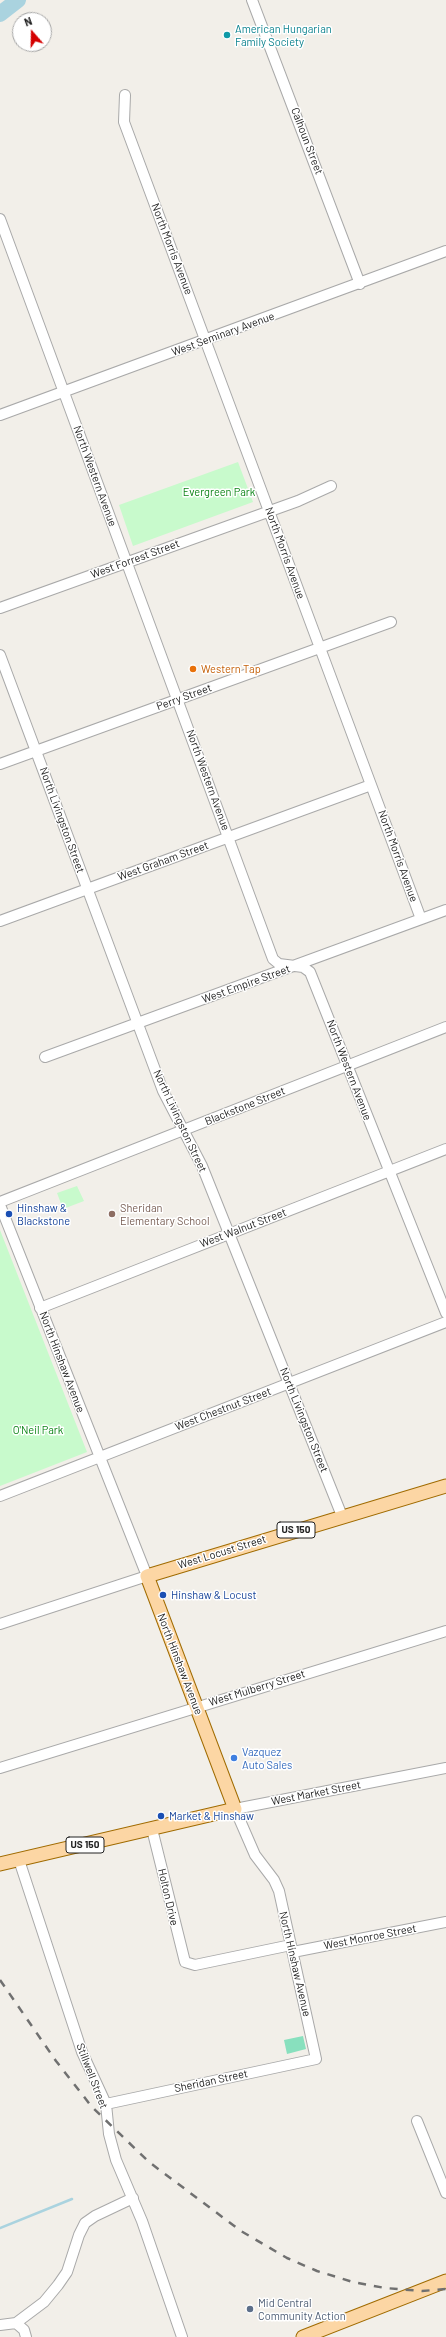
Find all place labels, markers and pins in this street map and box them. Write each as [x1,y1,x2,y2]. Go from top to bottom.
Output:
place label: American Hungarian Family Society [235,22,332,48]
marker: American Hungarian Family Society [222,30,232,40]
place label: Western Tap [201,662,261,676]
marker: Western Tap [188,664,198,674]
place label: Hinshaw & Blackstone [17,1201,70,1227]
place label: Sheridan Elementary School [120,1201,210,1227]
marker: Hinshaw & Blackstone [4,1209,14,1219]
marker: Sheridan Elementary School [107,1209,117,1219]
place label: Hinshaw & Locust [171,1588,256,1602]
marker: Hinshaw & Locust [158,1590,168,1600]
place label: Vazquez Auto Sales [242,1745,292,1771]
marker: Vazquez Auto Sales [229,1753,239,1763]
place label: Market & Hinshaw [169,1809,254,1823]
marker: Market & Hinshaw [156,1811,166,1821]
place label: Mid Central Community Action [258,2296,346,2322]
marker: Mid Central Community Action [245,2304,255,2314]

